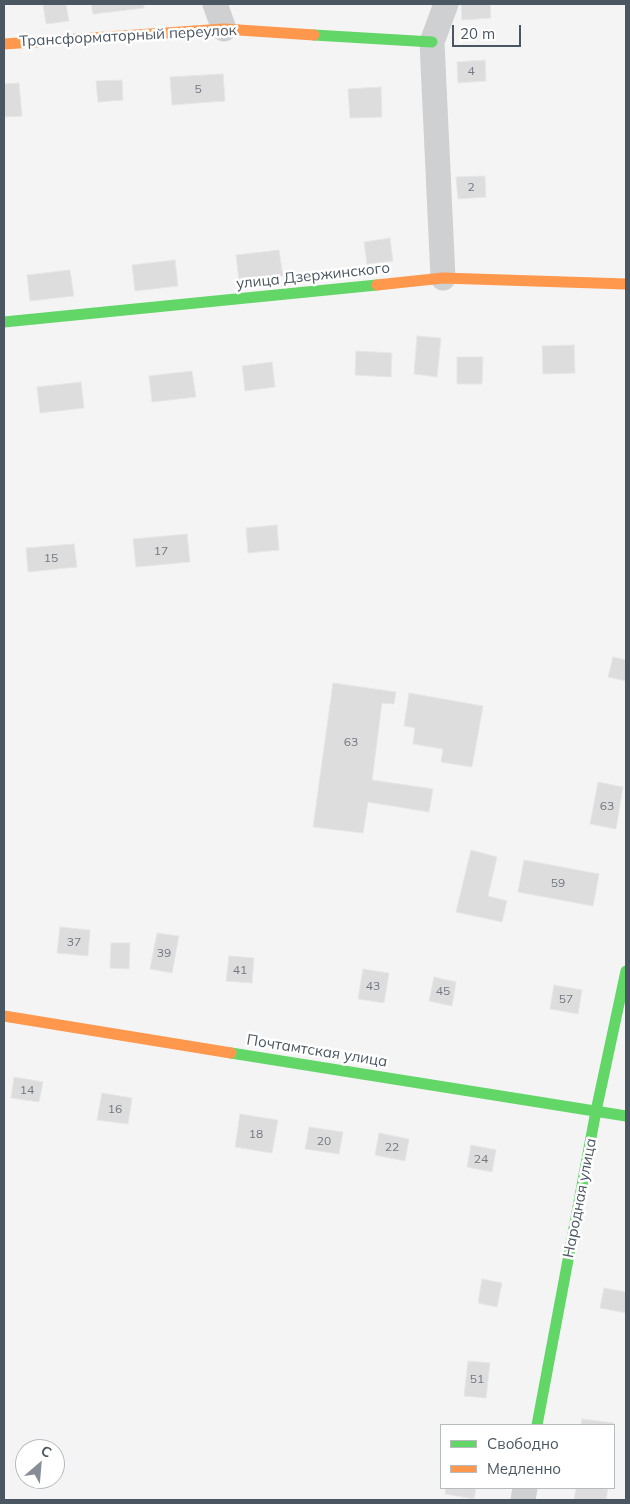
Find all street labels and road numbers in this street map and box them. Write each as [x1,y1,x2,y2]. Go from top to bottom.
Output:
street label: Трансформаторный переулок [19,21,237,51]
street label: улица Дзержинского [235,259,391,293]
street label: Почтамтская улица [245,1031,389,1071]
street label: Народная улица [560,1137,600,1259]

